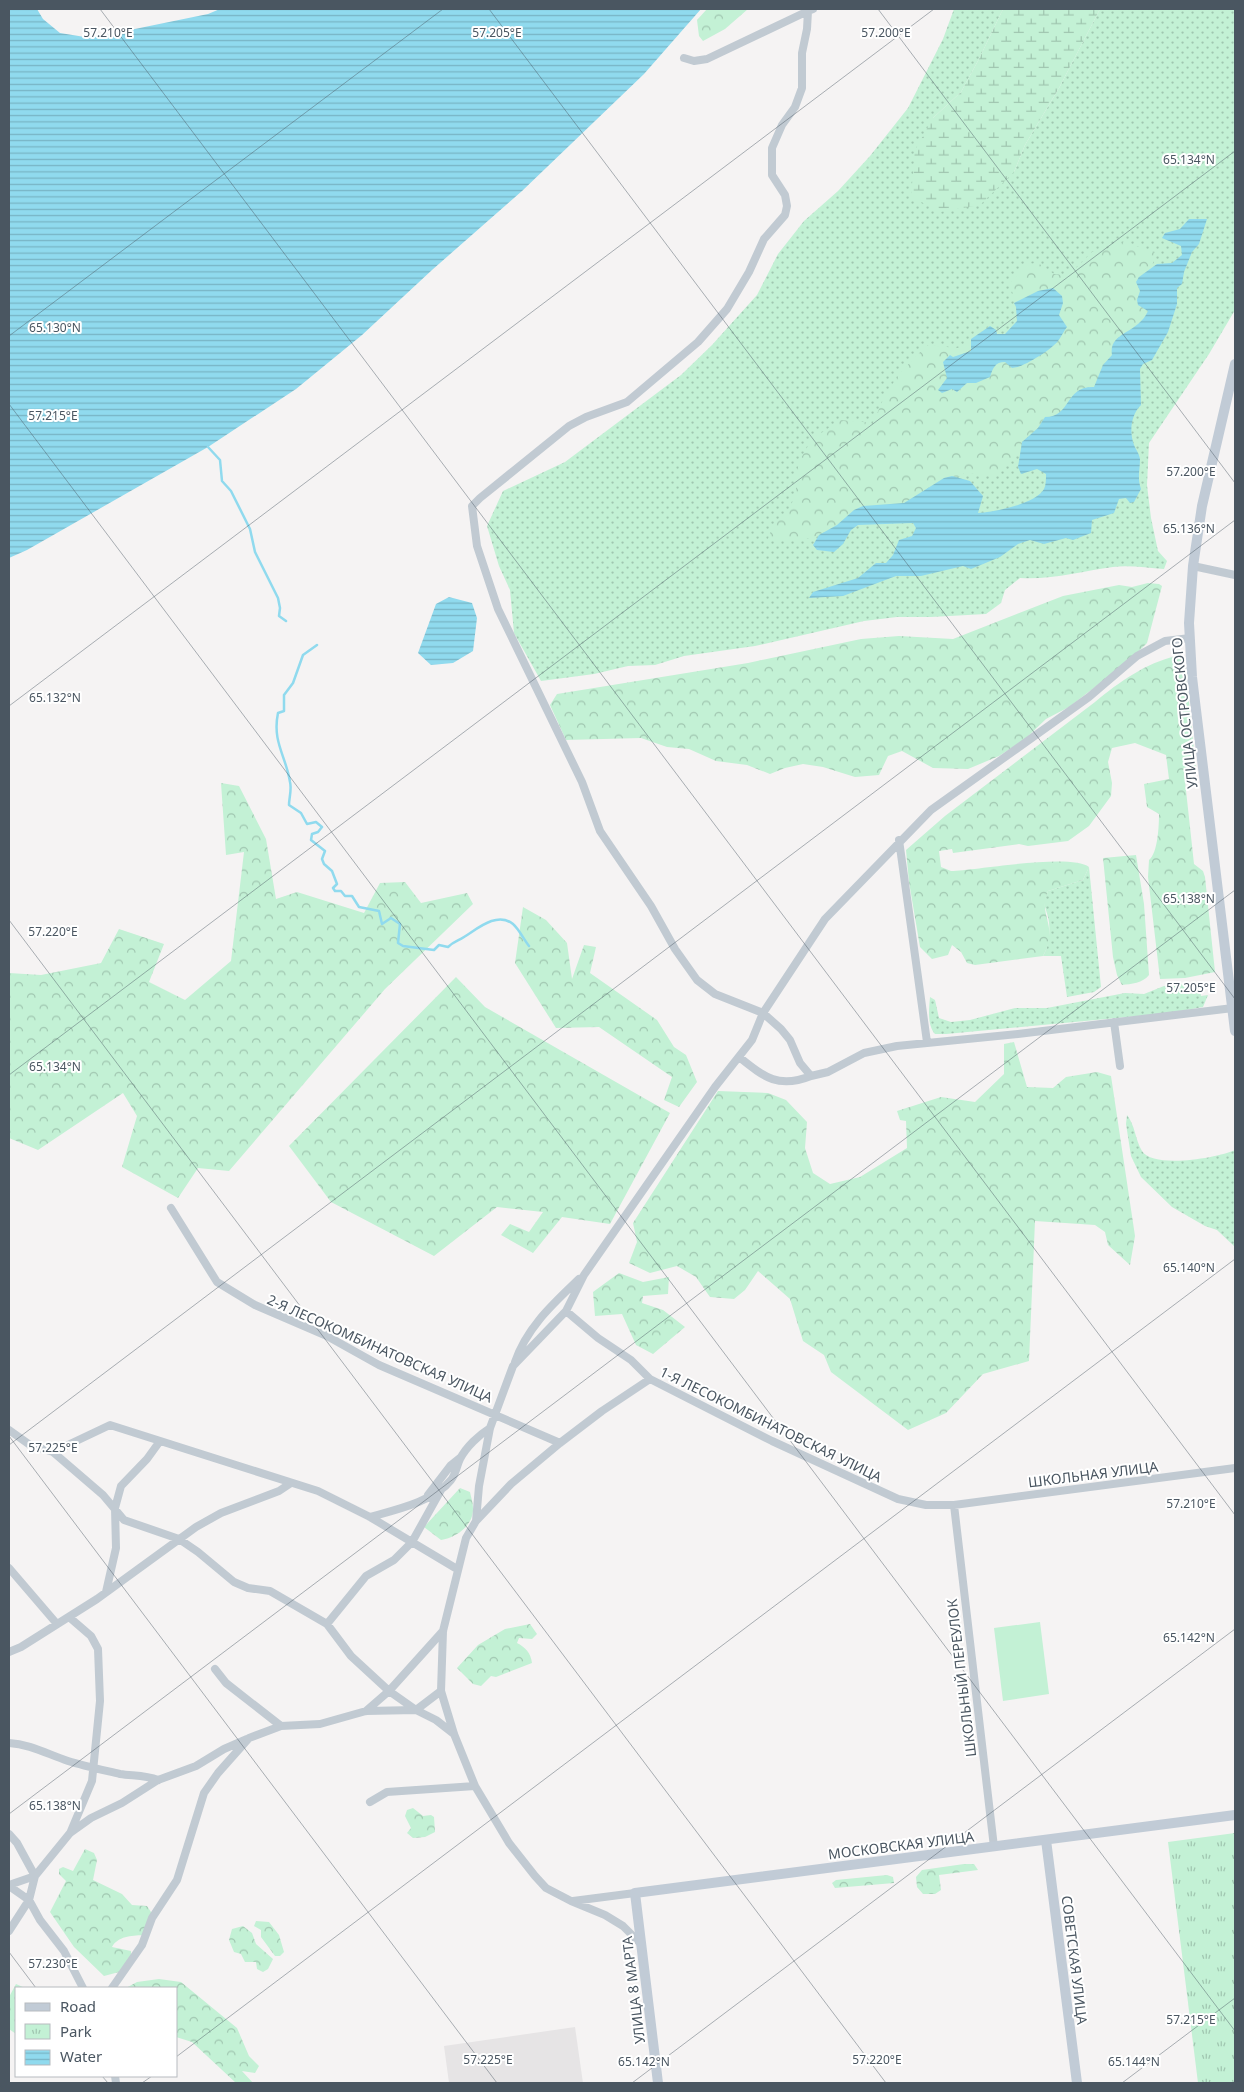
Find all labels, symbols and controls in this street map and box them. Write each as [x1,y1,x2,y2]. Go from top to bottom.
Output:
text: 57.210°E [83,24,133,41]
text: 57.205°E [472,24,522,41]
text: 57.200°E [861,24,911,41]
text: 65.134°N [1163,151,1215,168]
text: 65.130°N [29,319,81,336]
text: 57.215°E [28,407,78,424]
text: 57.200°E [1166,463,1216,480]
text: 65.136°N [1163,520,1215,537]
street label: УЛИЦА ОСТРОВСКОГО [1167,636,1201,790]
text: 65.132°N [29,689,81,706]
text: 65.138°N [1163,890,1215,907]
text: 57.220°E [28,923,78,940]
text: 57.205°E [1166,979,1216,996]
text: 65.134°N [29,1058,81,1075]
text: 65.140°N [1163,1259,1215,1276]
street label: 2-Я ЛЕСОКОМБИНАТОВСКАЯ УЛИЦА [264,1290,496,1406]
street label: 1-Я ЛЕСОКОМБИНАТОВСКАЯ УЛИЦА [657,1362,885,1486]
text: 57.225°E [28,1439,78,1456]
street label: ШКОЛЬНАЯ УЛИЦА [1027,1457,1159,1491]
text: 57.210°E [1166,1495,1216,1512]
street label: ШКОЛЬНЫЙ ПЕРЕУЛОК [942,1598,980,1758]
text: 65.142°N [1163,1629,1215,1646]
text: 65.138°N [29,1797,81,1814]
street label: МОСКОВСКАЯ УЛИЦА [827,1827,975,1863]
street label: СОВЕТСКАЯ УЛИЦА [1058,1894,1092,2026]
street label: УЛИЦА 8 МАРТА [617,1935,649,2045]
text: 57.230°E [28,1955,78,1972]
legend [15,1987,178,2077]
text: Road [60,1996,96,2016]
text: 57.215°E [1166,2011,1216,2028]
text: Park [60,2021,92,2041]
text: Water [60,2046,102,2066]
text: 57.225°E [463,2051,513,2068]
text: 57.220°E [852,2051,902,2068]
text: 65.142°N [618,2053,670,2070]
text: 65.144°N [1108,2053,1160,2070]

